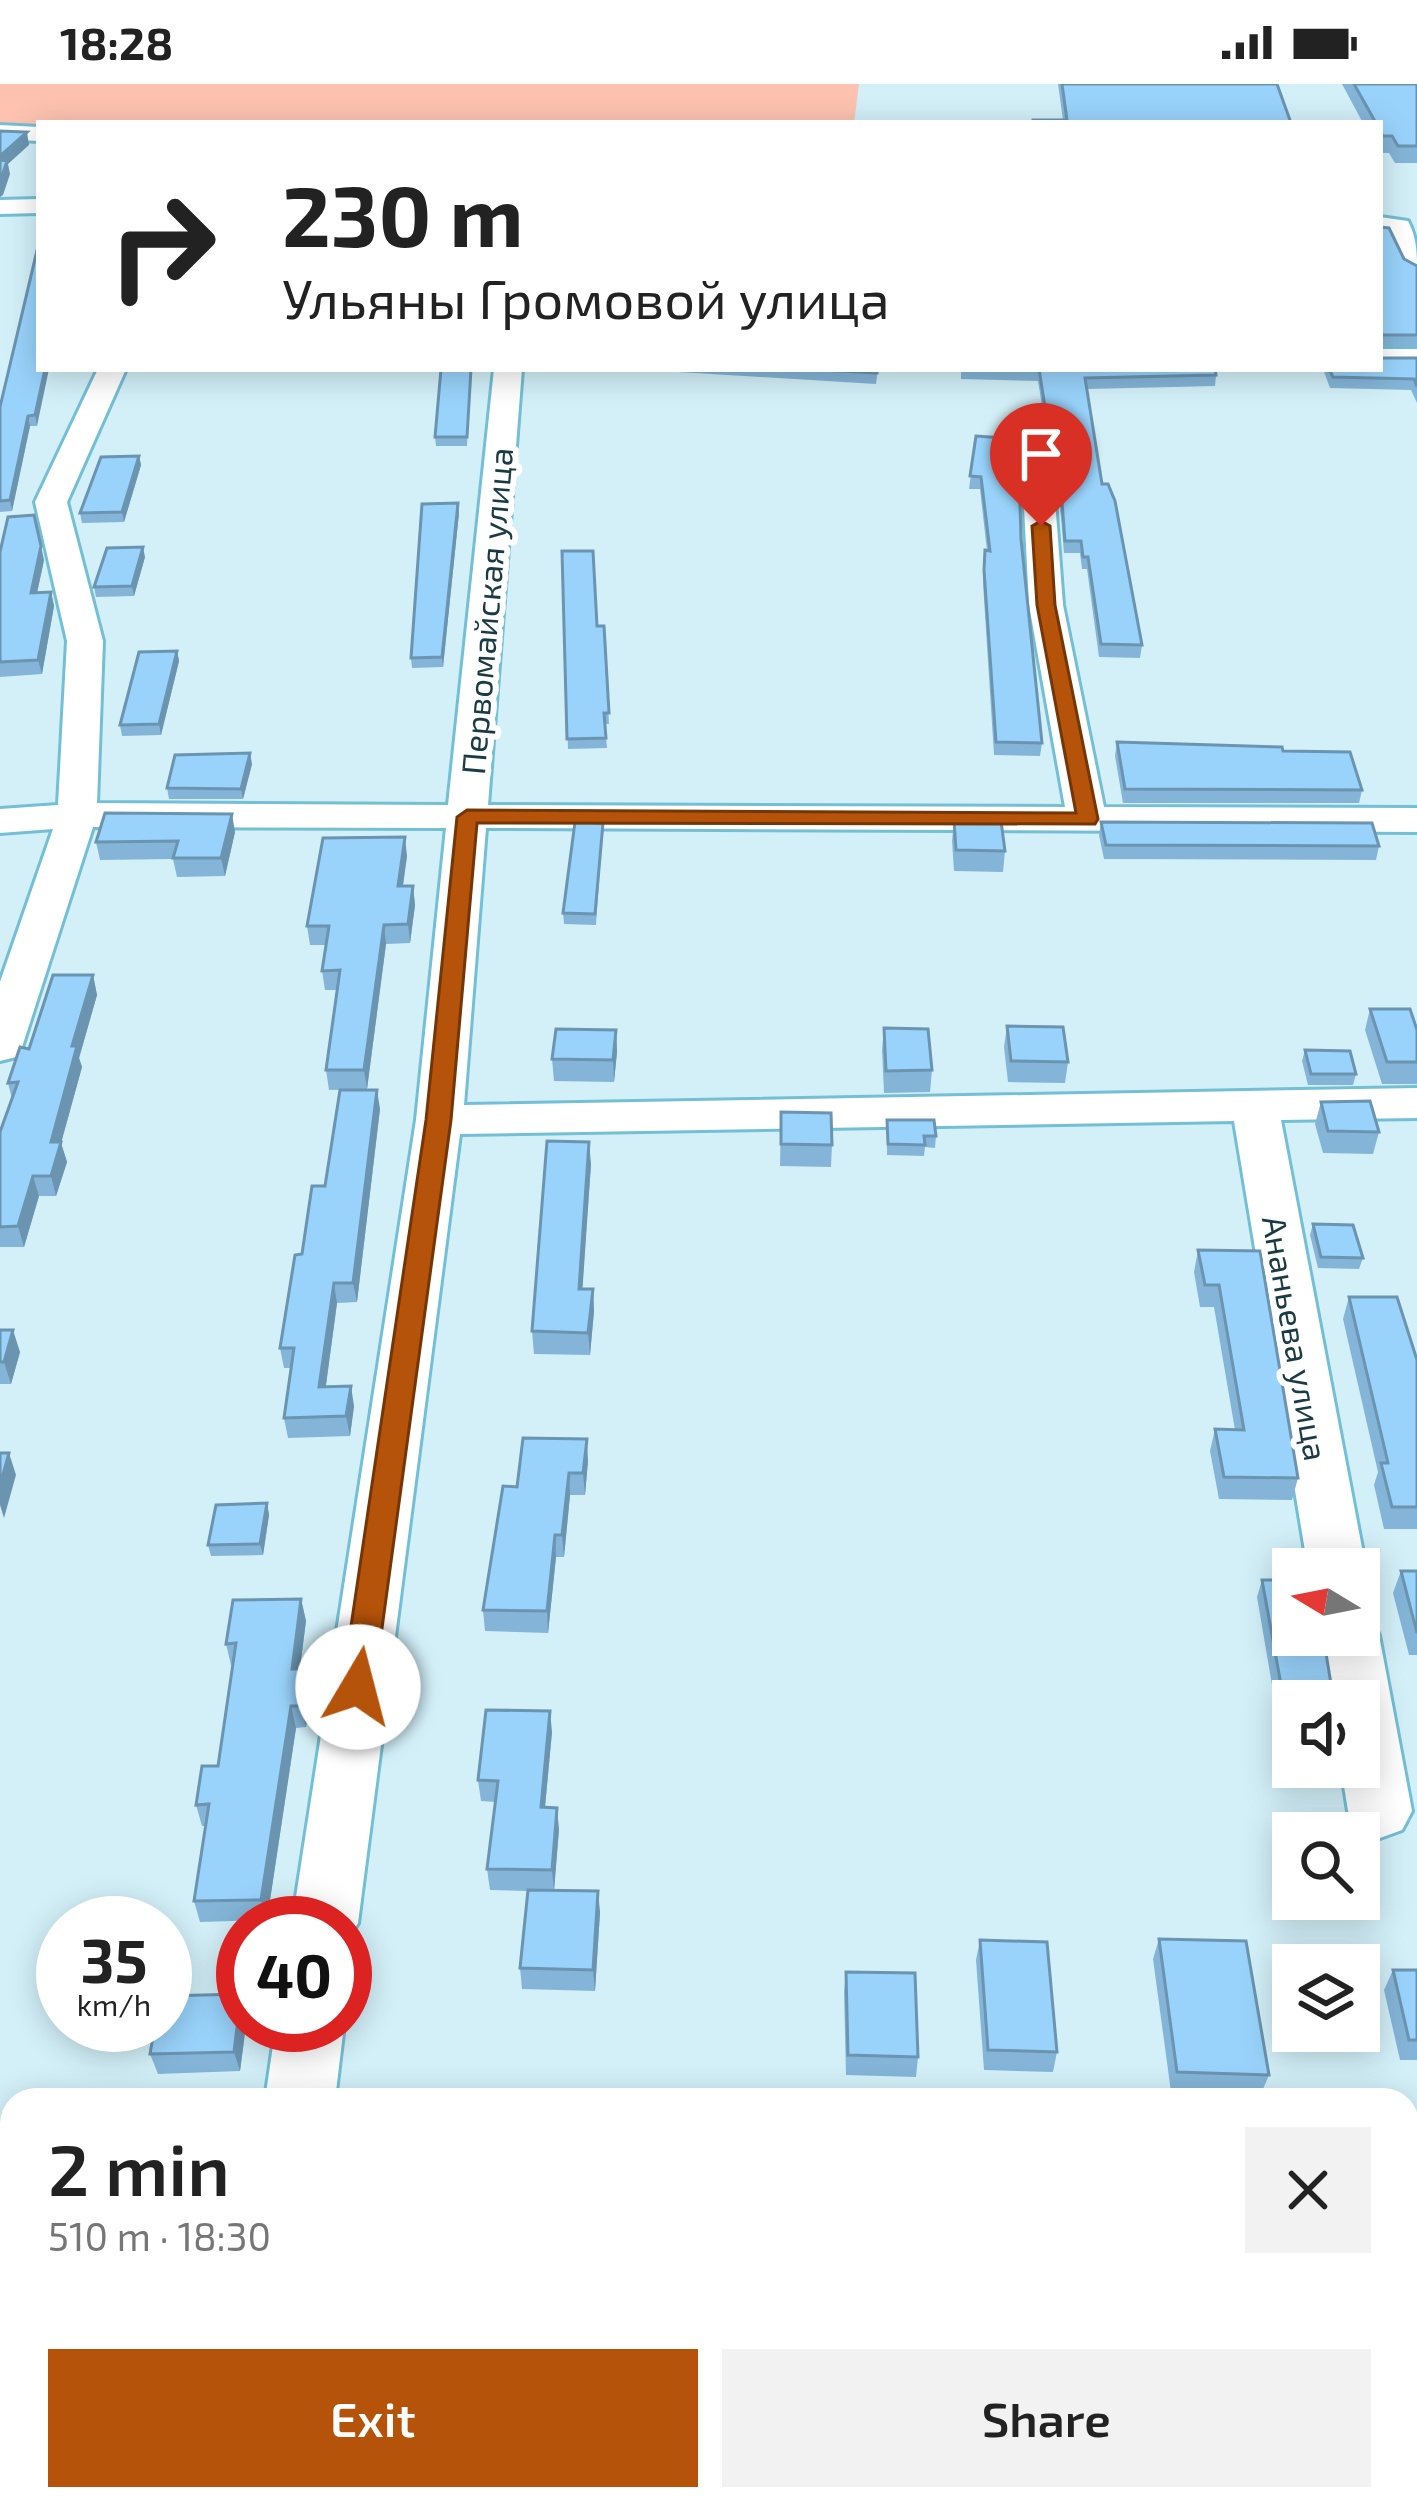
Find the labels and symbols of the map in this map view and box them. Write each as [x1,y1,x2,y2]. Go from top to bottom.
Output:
pin [990,403,1092,526]
street label: Первомайская улица [452,446,521,776]
street label: Ананьева улица [1254,1212,1337,1464]
north arrow [1272,1548,1380,1656]
position arrow [295,1624,421,1750]
speed limit sign: 40 [216,1896,372,2052]

